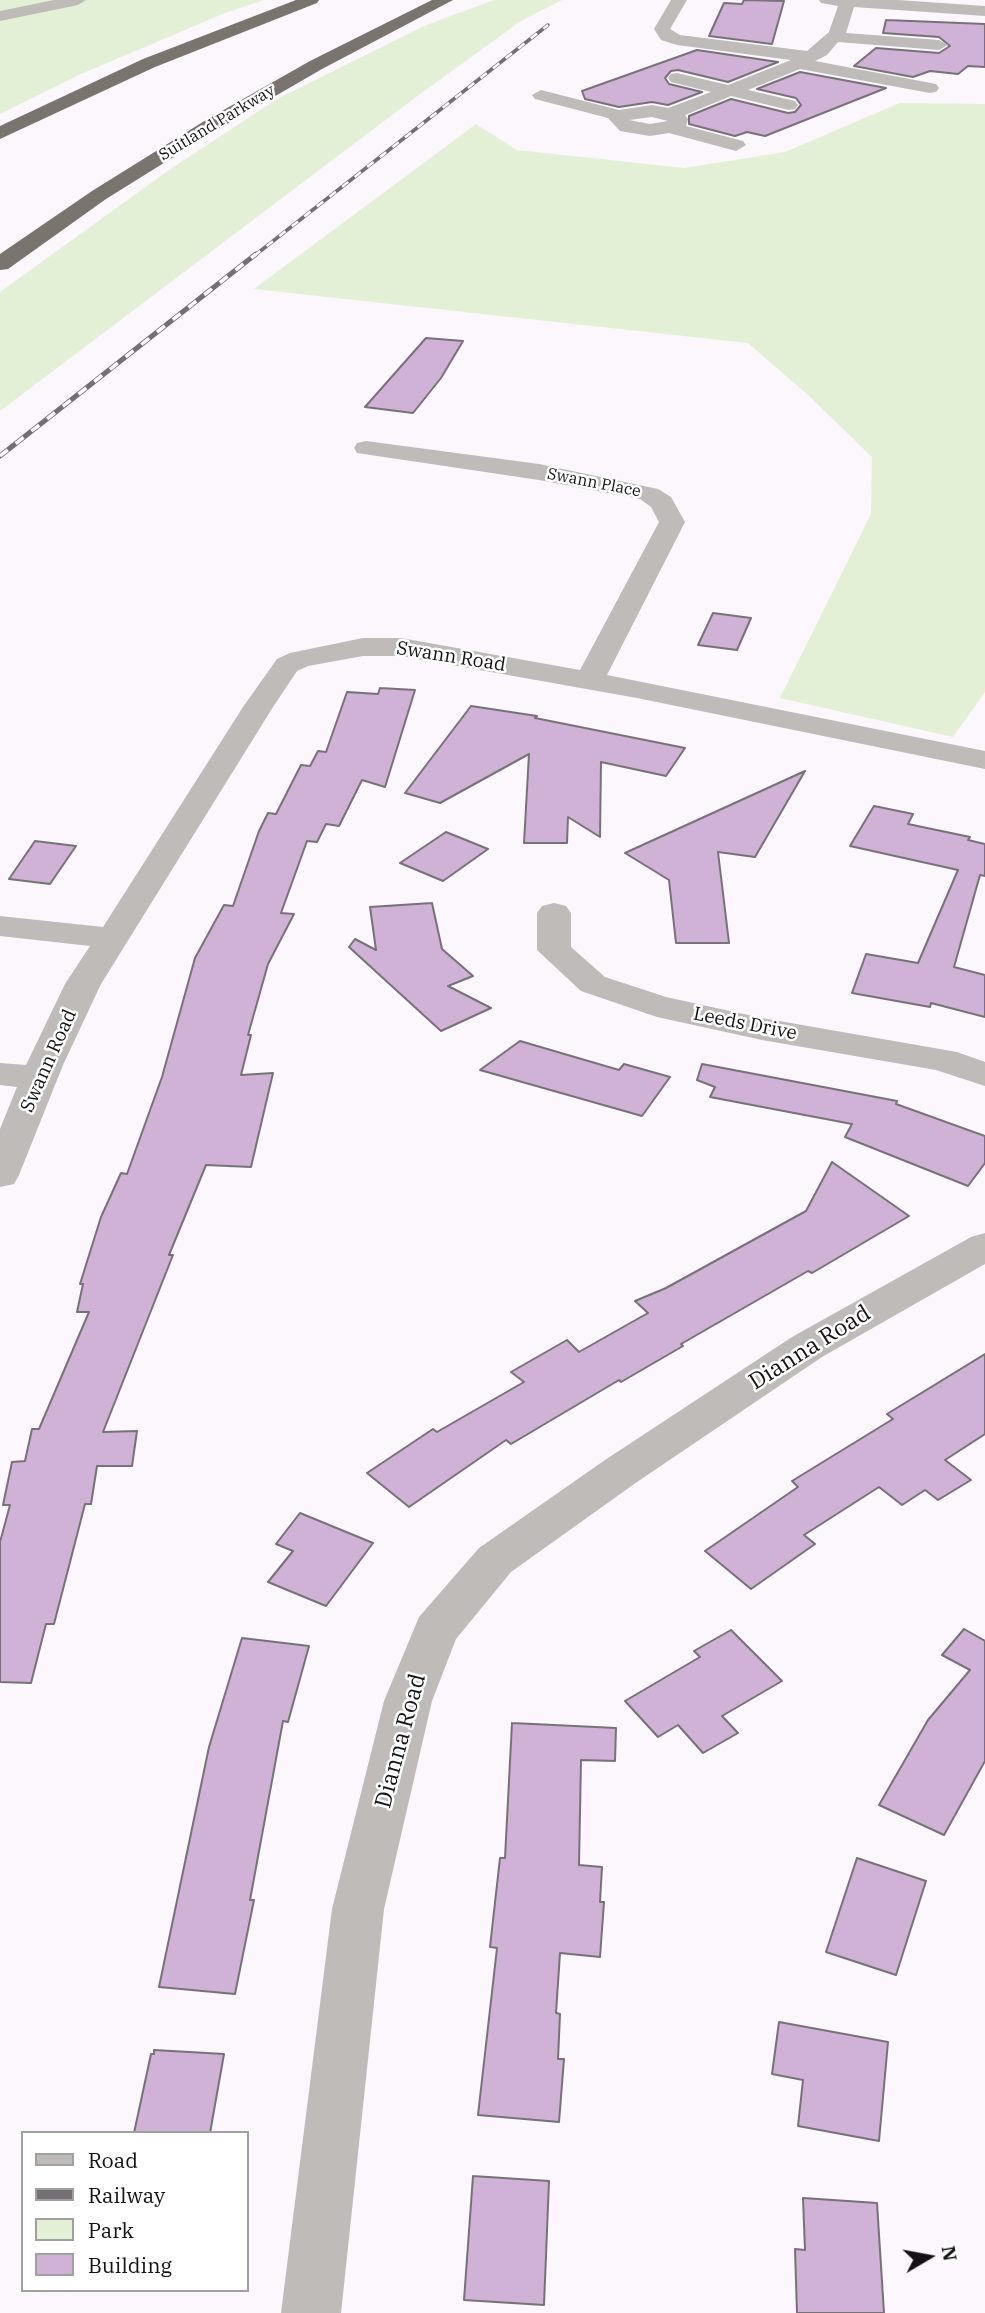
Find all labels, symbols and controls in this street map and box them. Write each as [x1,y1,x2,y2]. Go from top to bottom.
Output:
street label: Suitland Parkway [156,81,278,165]
street label: Swann Place [546,465,642,501]
street label: Swann Road [395,637,507,677]
street label: Leeds Drive [691,1003,799,1045]
street label: Swann Road [16,1006,82,1116]
street label: Dianna Road [744,1300,876,1396]
street label: Dianna Road [370,1671,432,1811]
legend [21,2131,248,2292]
text: Road [88,2146,138,2174]
text: Railway [88,2181,165,2209]
text: Park [88,2216,134,2244]
north arrow [894,2222,964,2292]
text: N [937,2244,963,2263]
text: Building [88,2251,172,2279]

